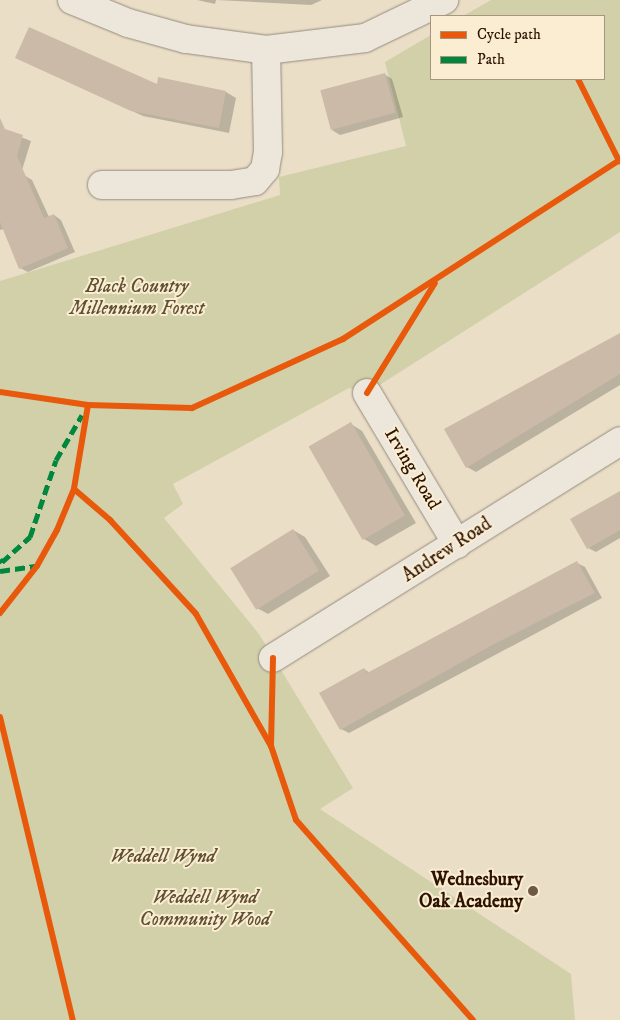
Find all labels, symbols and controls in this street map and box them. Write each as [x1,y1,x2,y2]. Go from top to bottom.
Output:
legend [430,15,605,80]
text: Cycle path [477,25,541,44]
text: Path [477,50,505,69]
park label: Black Country Millennium Forest [70,276,204,320]
street label: Irving Road [379,424,445,514]
street label: Andrew Road [398,513,496,587]
park label: Weddell Wynd [110,846,216,868]
place label: Wednesbury Oak Academy [419,869,523,913]
marker: Wednesbury Oak Academy [527,885,539,897]
park label: Weddell Wynd Community Wood [140,887,270,931]

